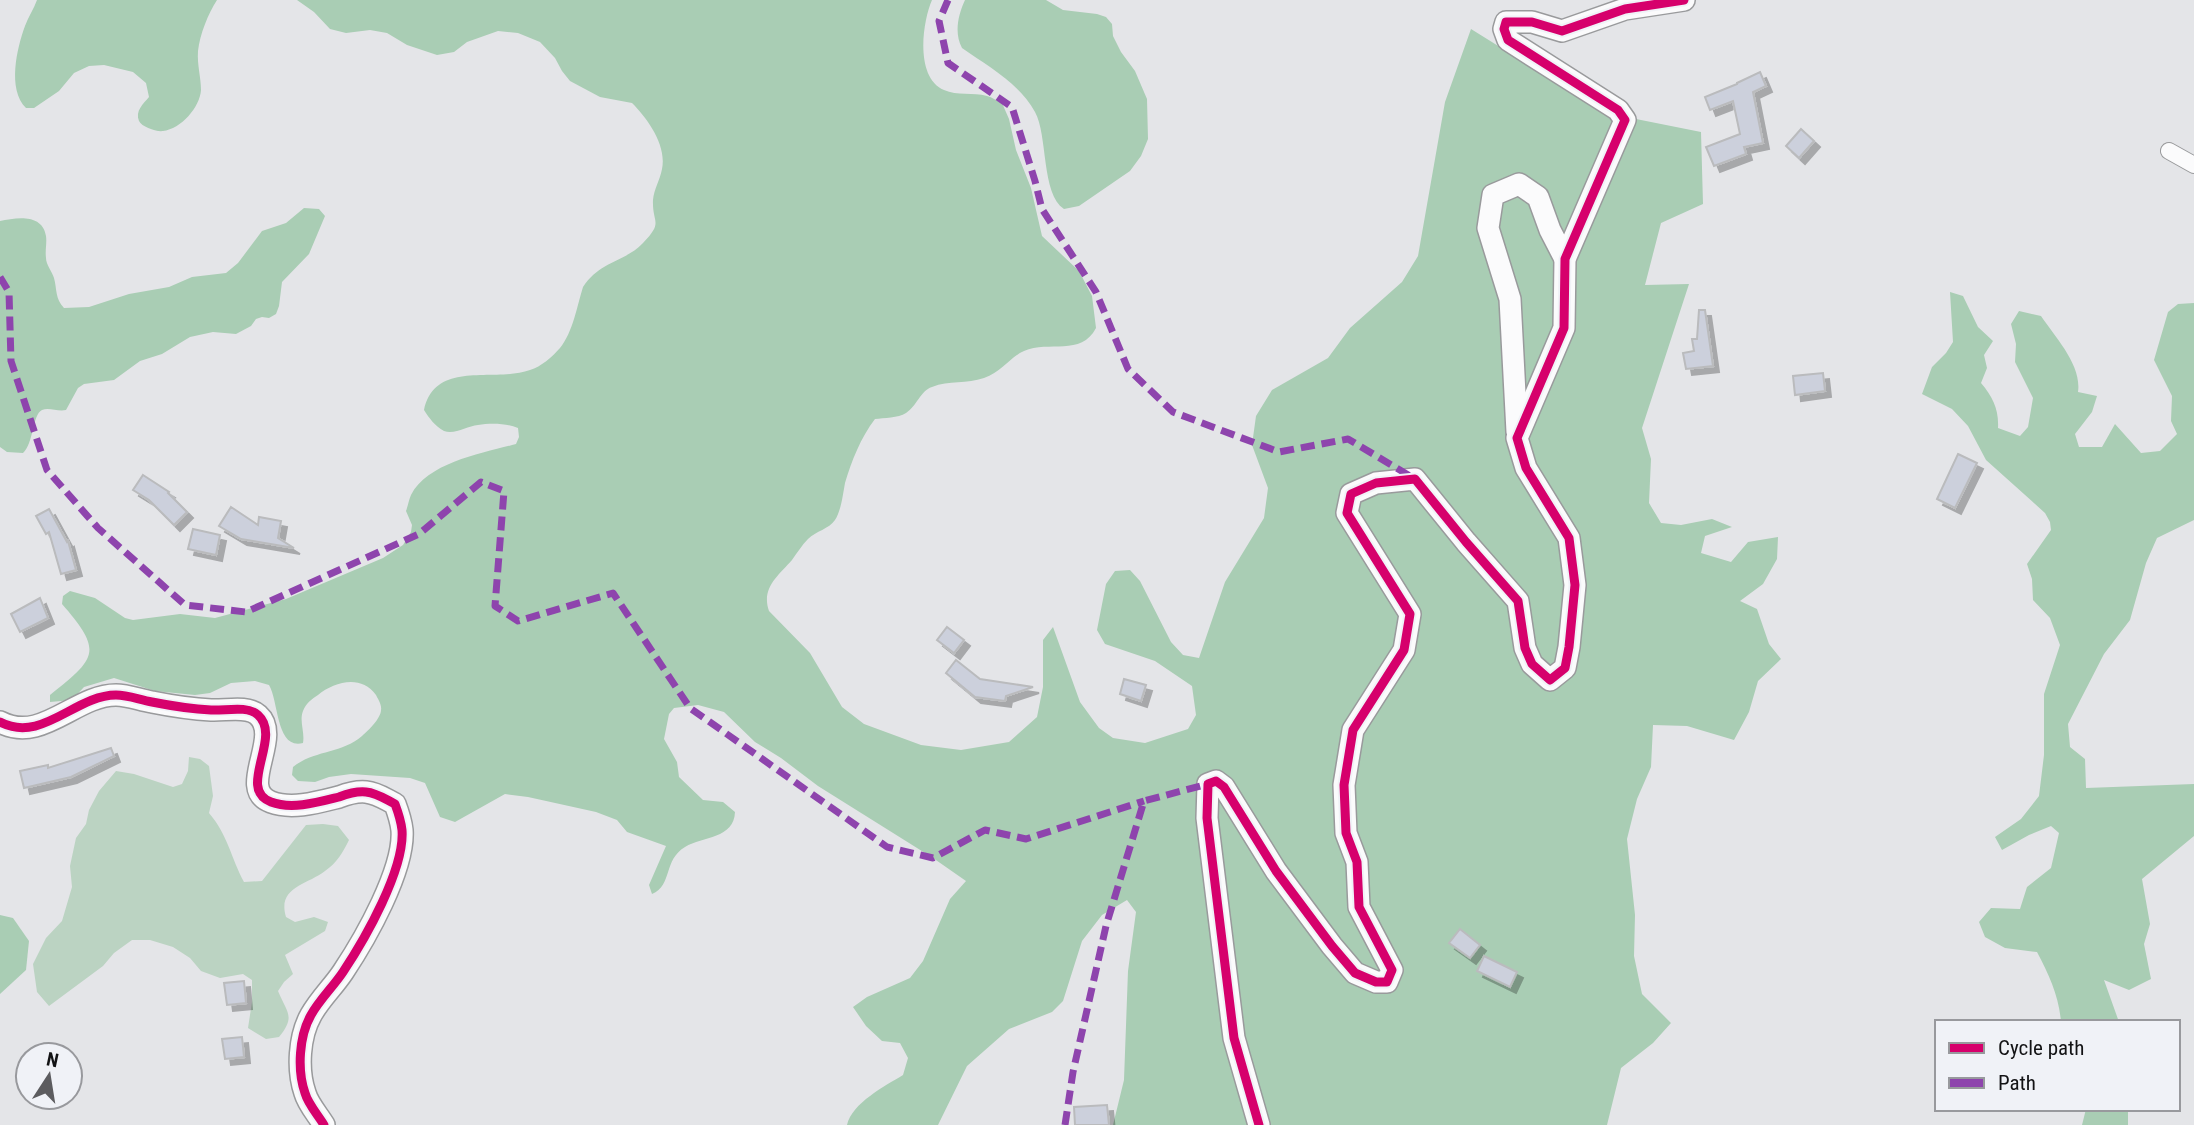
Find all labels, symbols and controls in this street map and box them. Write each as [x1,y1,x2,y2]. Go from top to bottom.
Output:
legend [1935,1020,2180,1111]
text: Cycle path [1998,1036,2084,1060]
north arrow [14,1041,84,1111]
text: N [44,1047,61,1072]
text: Path [1998,1071,2036,1095]

